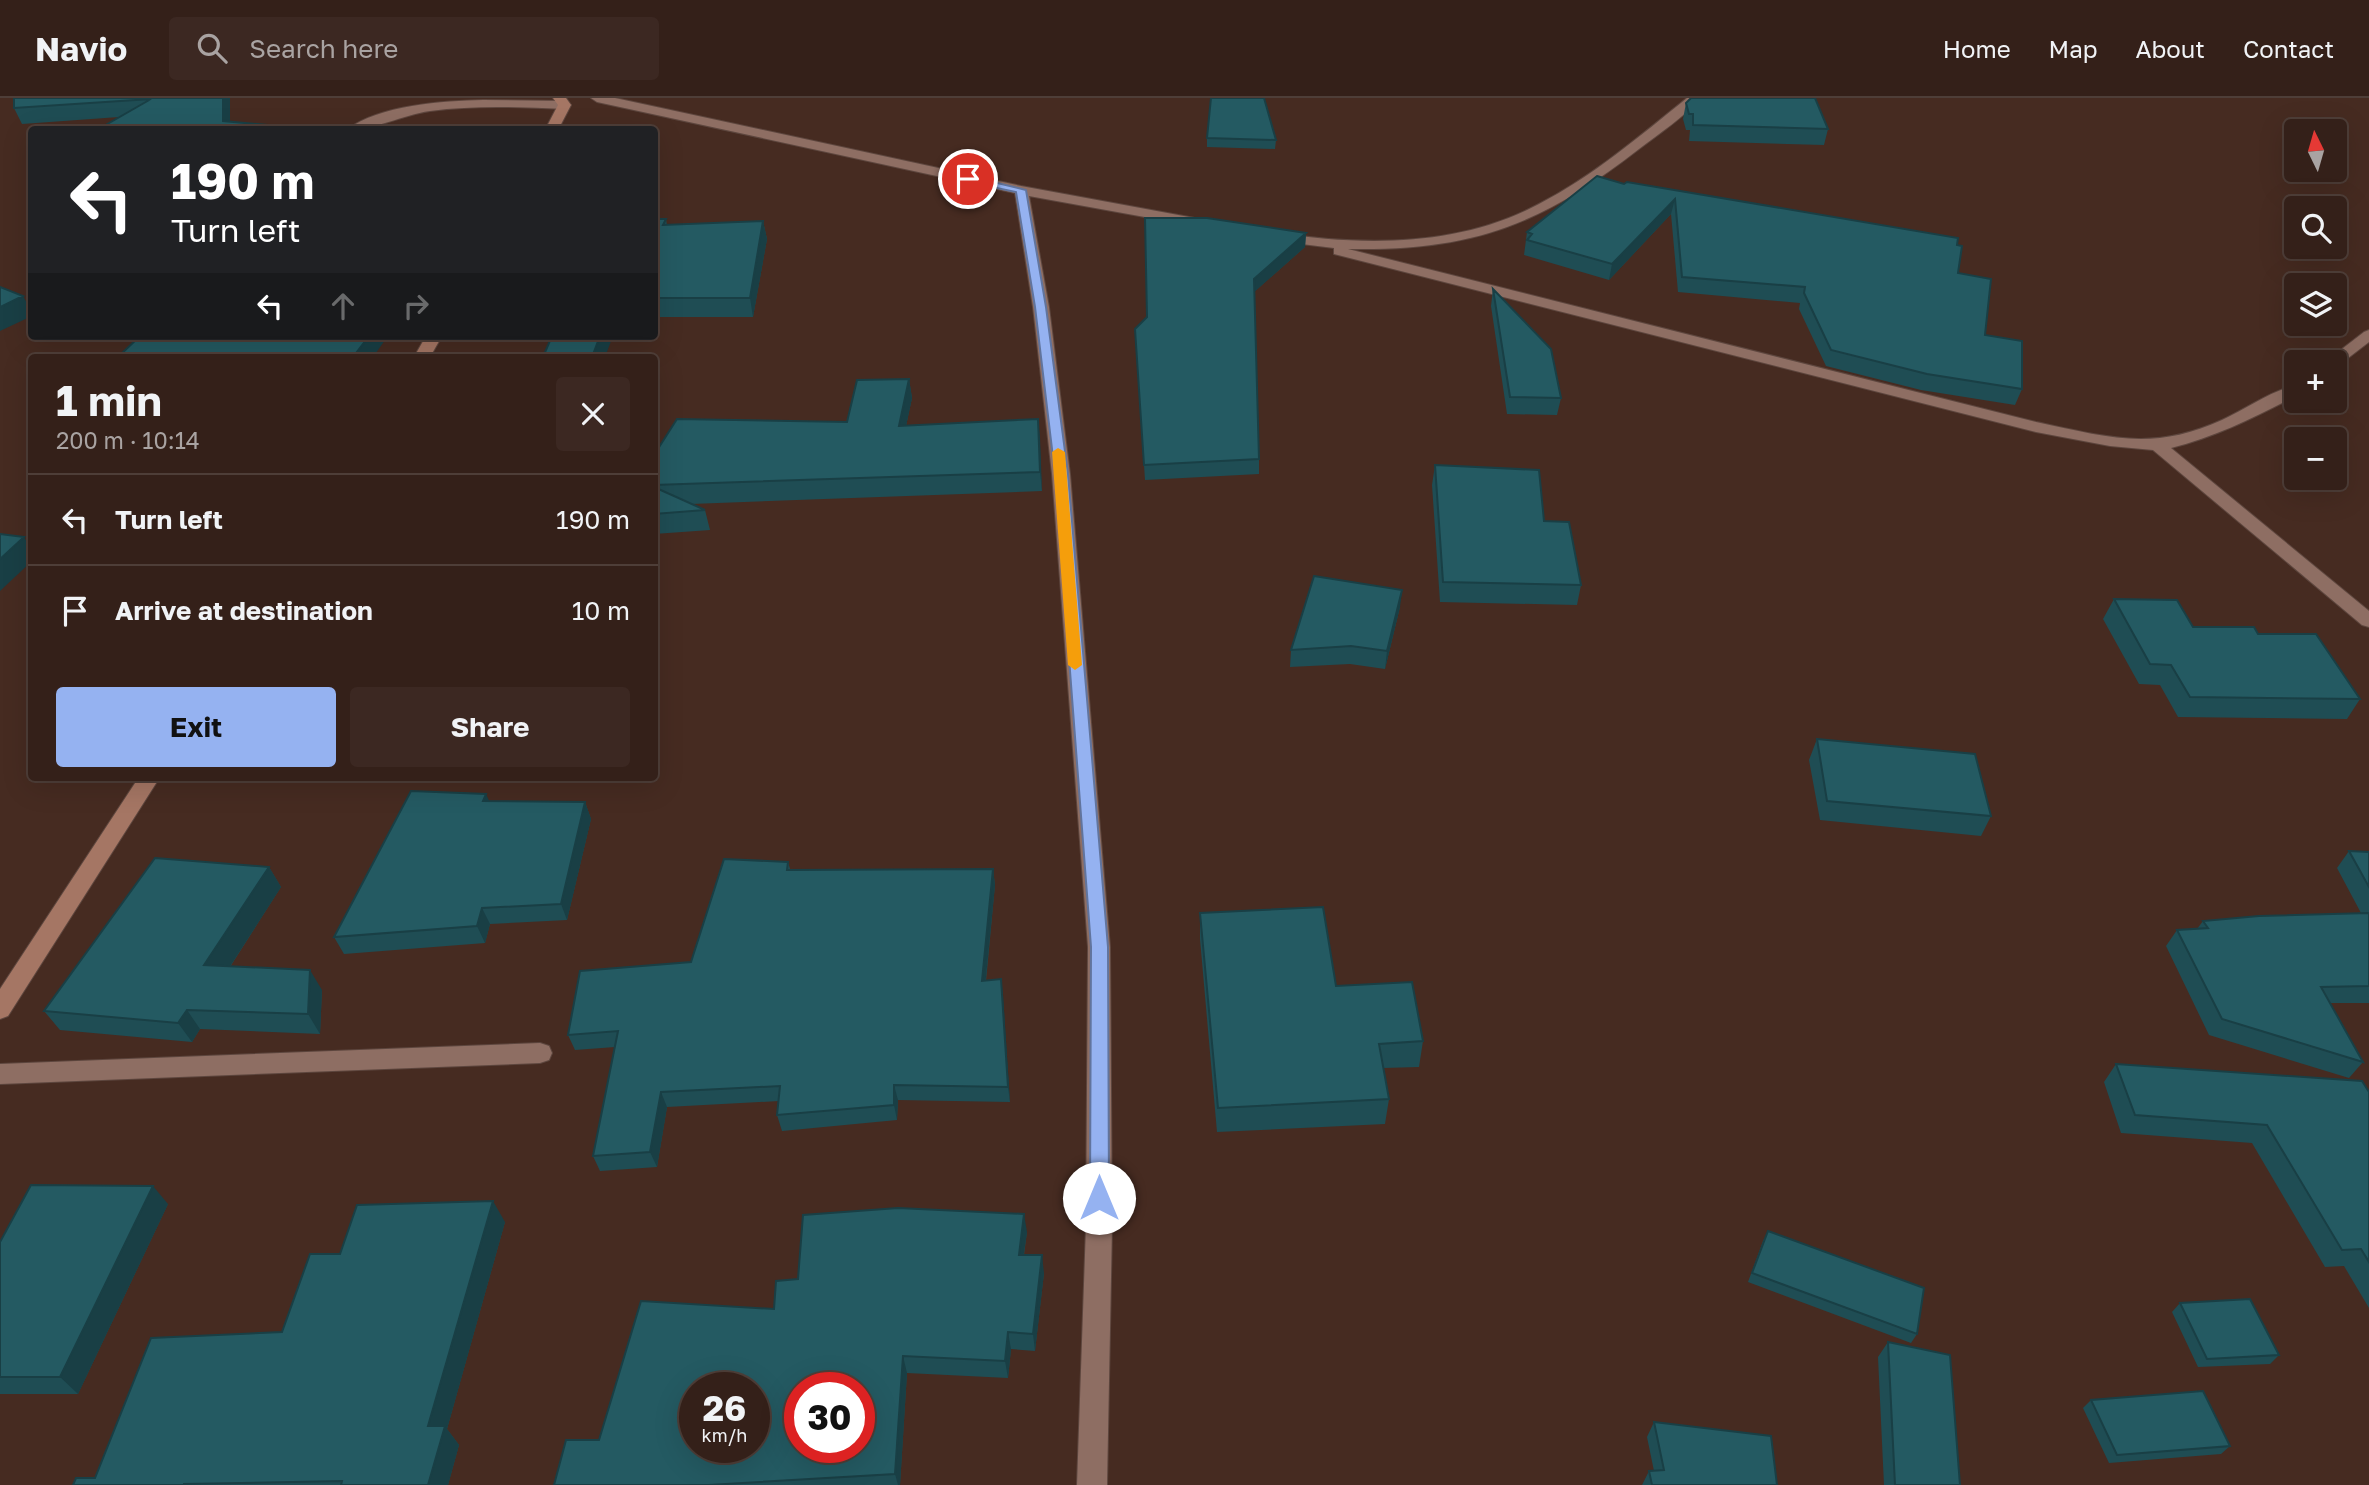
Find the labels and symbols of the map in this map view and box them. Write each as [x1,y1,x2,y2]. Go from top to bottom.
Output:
north arrow [2284,119,2347,182]
pin [938,149,998,209]
position arrow [1062,1161,1136,1235]
speed limit sign: 30 [784,1372,875,1463]

